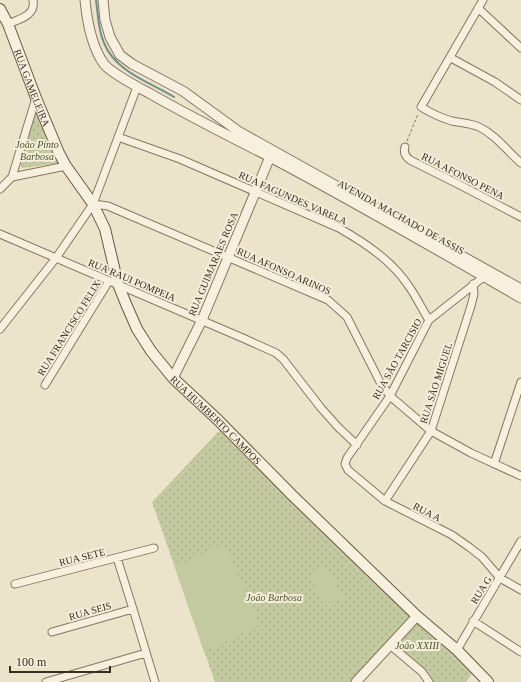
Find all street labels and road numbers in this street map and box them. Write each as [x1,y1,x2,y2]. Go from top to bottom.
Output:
street label: RUA GAMELEIRA [12,47,53,128]
street label: RUA AFONSO PENA [420,150,507,202]
street label: RUA FAGUNDES VARELA [237,169,349,227]
street label: AVENIDA MACHADO DE ASSIS [336,178,466,256]
street label: RUA GUIMARAES ROSA [186,210,240,318]
street label: RUA AFONSO ARINOS [235,245,333,297]
street label: RUA RAUI POMPEIA [87,257,178,304]
street label: RUA FRANCISCO FELIX [35,278,103,378]
street label: RUA SÃO TARCISIO [370,317,424,401]
street label: RUA SÃO MIGUEL [418,341,454,425]
street label: RUA HUMBERTO CAMPOS [168,373,264,466]
street label: RUA A [411,500,443,524]
street label: RUA SETE [58,546,106,568]
street label: RUA G [468,574,494,606]
street label: RUA SEIS [68,600,112,622]

